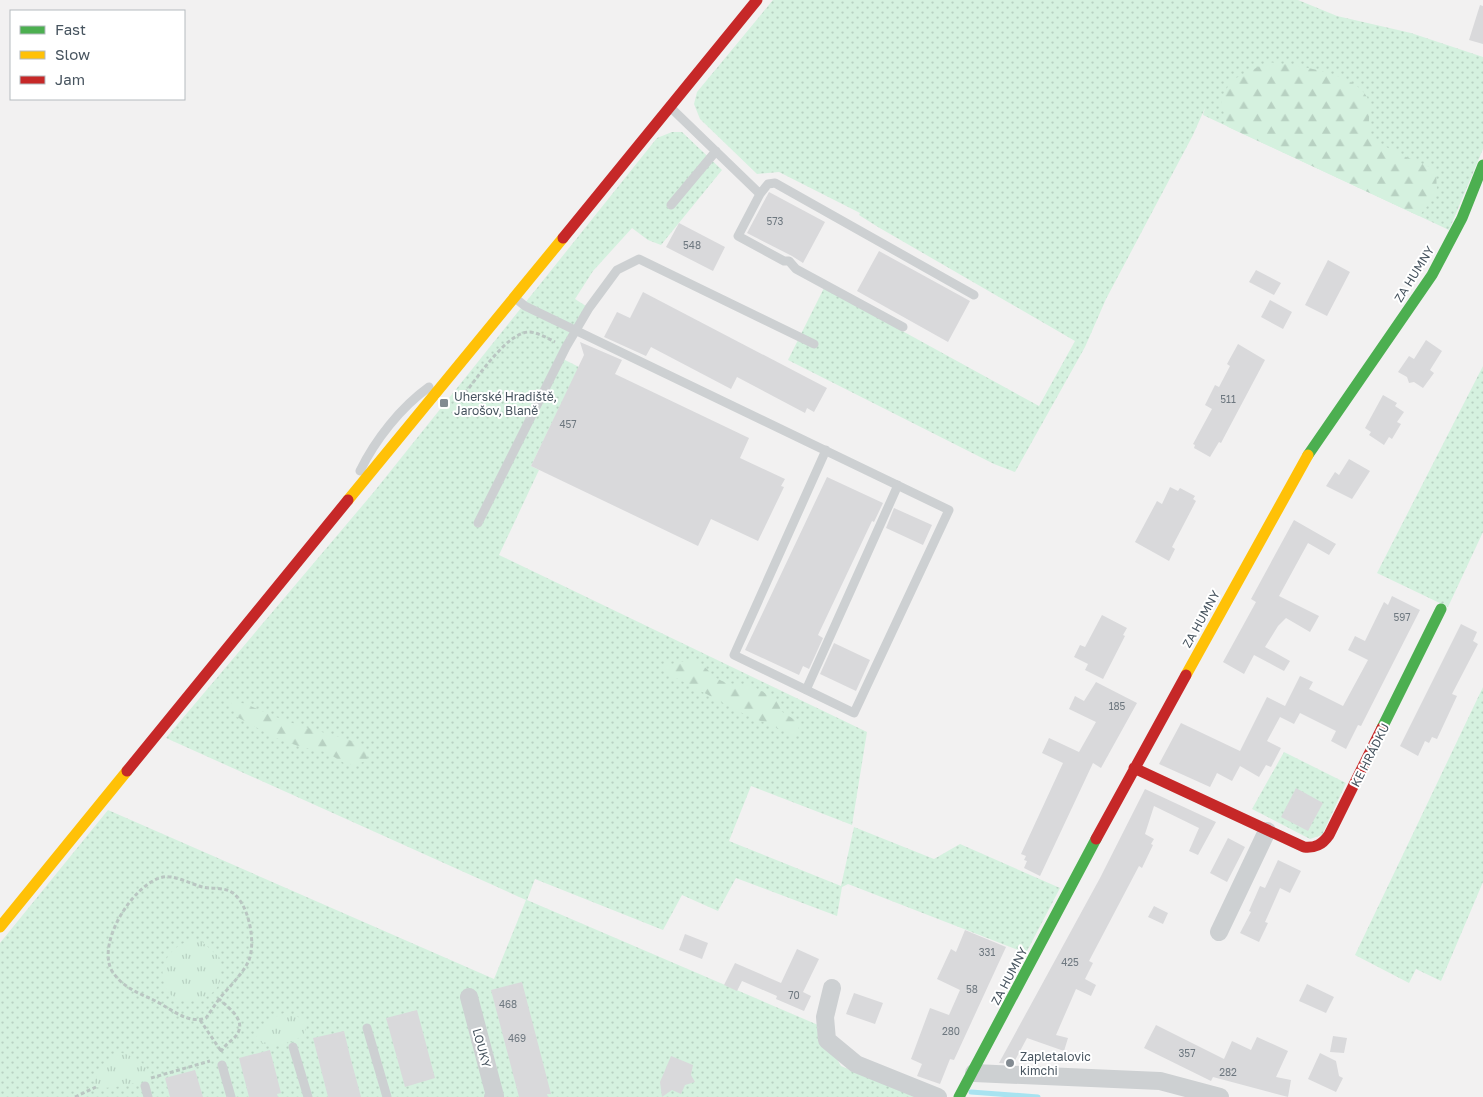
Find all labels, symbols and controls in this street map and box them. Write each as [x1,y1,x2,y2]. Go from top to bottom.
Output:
legend [10,10,185,100]
text: Fast [55,20,86,38]
text: Slow [55,45,90,63]
text: Jam [55,70,85,88]
house number: 573 [767,215,784,227]
house number: 548 [683,239,701,251]
street label: ZA HUMNY [1391,243,1437,305]
place label: Uherské Hradiště, Jarošov, Blaně [454,389,557,418]
house number: 511 [1220,393,1236,405]
marker: Uherské Hradiště, Jarošov, Blaně [438,397,450,409]
house number: 457 [559,418,577,430]
street label: ZA HUMNY [1179,587,1223,650]
house number: 597 [1393,611,1411,623]
house number: 185 [1109,700,1126,712]
street label: KE HRÁDKU [1348,721,1392,789]
street label: ZA HUMNY [988,944,1031,1007]
house number: 331 [979,946,995,958]
house number: 425 [1061,956,1079,968]
house number: 58 [966,983,978,995]
house number: 70 [788,989,800,1001]
house number: 468 [499,998,517,1010]
house number: 280 [942,1025,960,1037]
street label: LOUKY [470,1027,495,1070]
house number: 469 [508,1032,526,1044]
house number: 357 [1179,1047,1195,1059]
place label: Zapletalovic kimchi [1020,1049,1091,1078]
marker: Zapletalovic kimchi [1004,1057,1016,1069]
house number: 282 [1219,1066,1237,1078]

